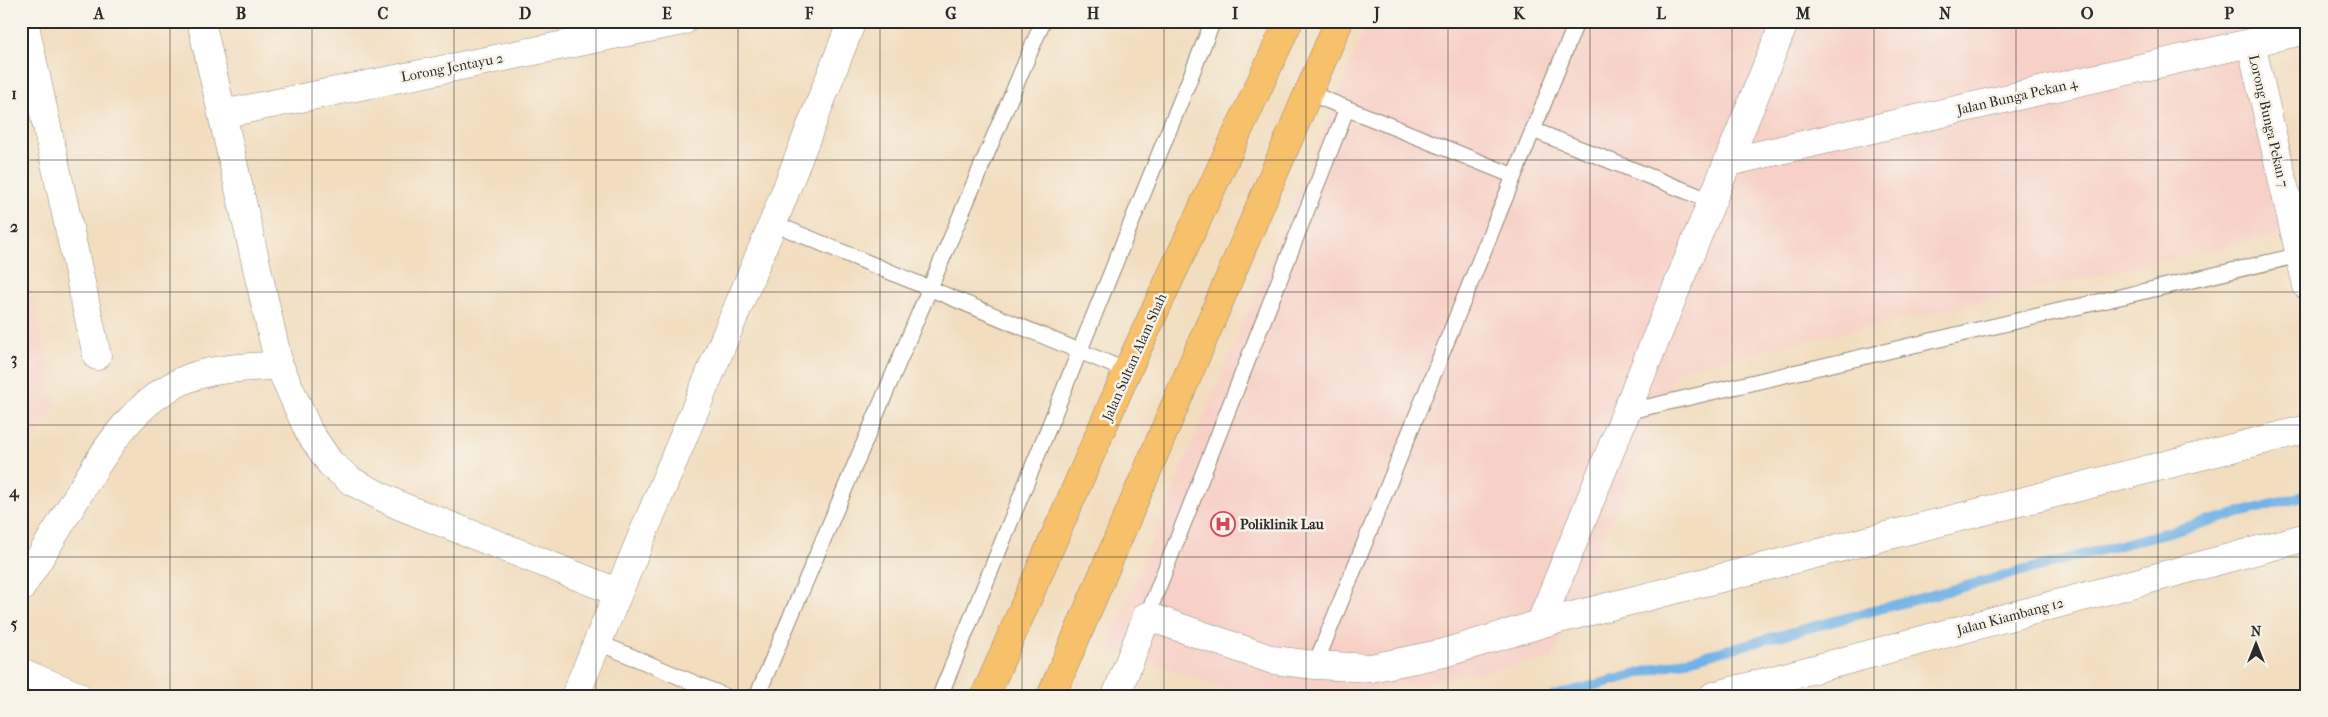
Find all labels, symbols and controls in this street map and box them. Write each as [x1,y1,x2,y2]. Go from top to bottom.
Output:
text: A [93,4,105,23]
text: B [236,4,246,23]
text: C [378,4,389,23]
text: D [519,4,531,23]
text: E [662,4,672,23]
text: F [804,4,814,23]
text: G [945,4,957,23]
text: H [1087,4,1100,23]
text: I [1232,4,1239,23]
text: J [1372,4,1380,24]
text: K [1513,4,1526,23]
text: L [1656,4,1666,23]
text: M [1795,4,1811,23]
text: N [1939,4,1952,23]
text: O [2081,4,2094,23]
text: P [2224,4,2234,23]
street label: Lorong Jentayu 2 [400,49,505,86]
street label: Lorong Bunga Pekan 7 [2245,53,2292,189]
street label: Jalan Bunga Pekan 4 [1954,74,2080,119]
text: 1 [11,84,17,103]
text: 2 [10,217,18,236]
street label: Jalan Sultan Alam Shah [1098,291,1170,425]
text: 3 [11,349,17,369]
text: 4 [8,482,20,502]
hospital icon: Poliklinik Lau [1210,511,1236,537]
place label: Poliklinik Lau [1240,516,1324,533]
street label: Jalan Kiambang 12 [1954,594,2065,639]
text: 5 [11,614,18,633]
north arrow [2230,620,2280,670]
text: N [2251,623,2262,640]

